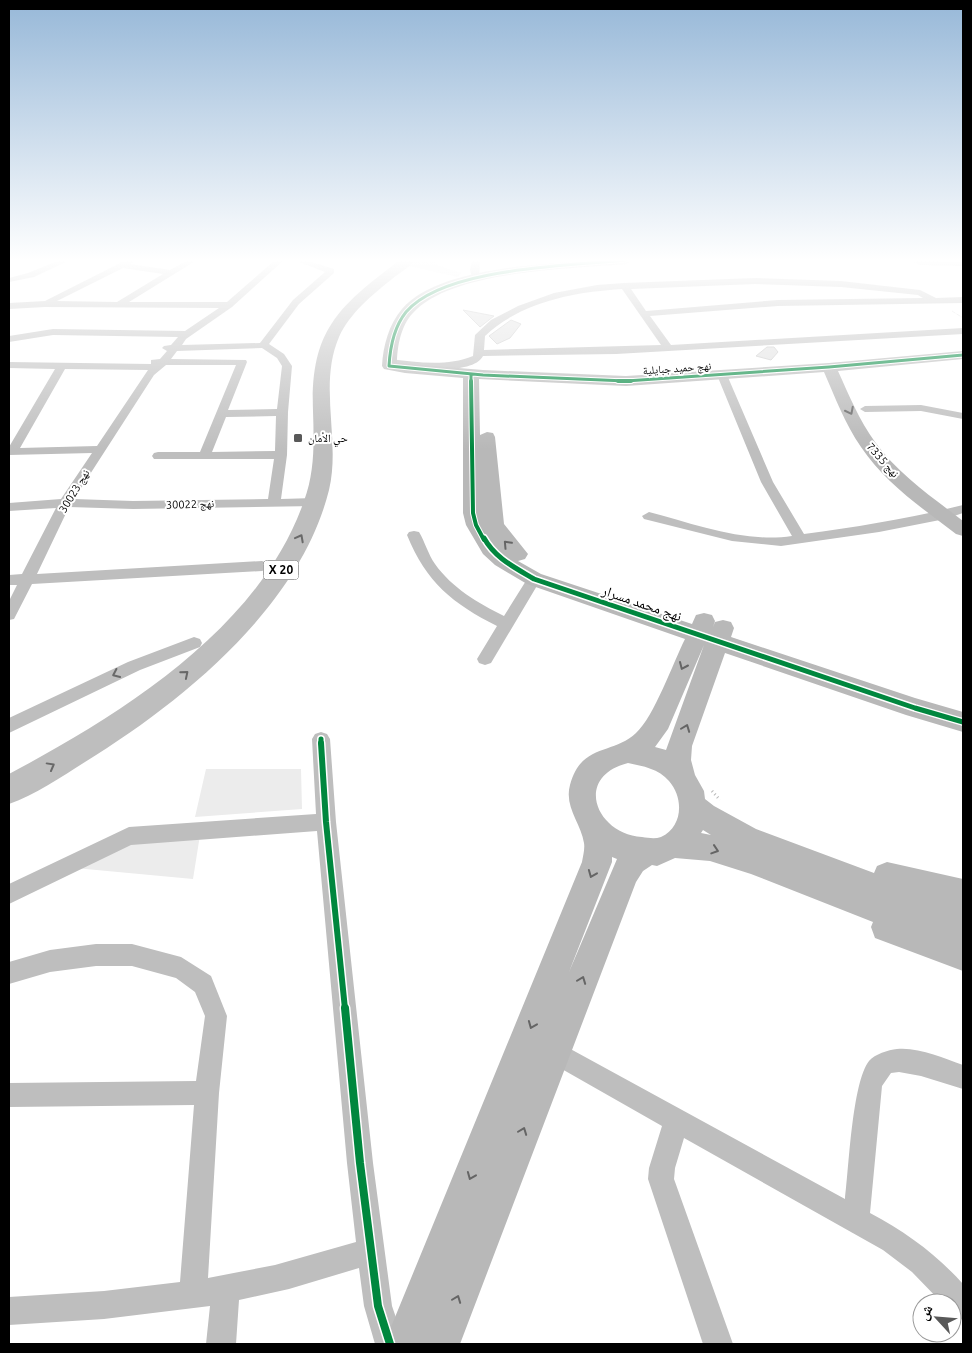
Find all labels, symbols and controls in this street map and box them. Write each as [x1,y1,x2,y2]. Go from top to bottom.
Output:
street label: نهج حميد جبايلية [642,360,712,377]
one-way arrow [844,406,854,415]
marker: حي الأمان [292,432,304,444]
place label: حي الأمان [308,432,348,447]
street label: نهج 7335 [864,440,901,480]
street label: نهج 30023 [56,467,92,515]
street label: نهج 30022 [166,497,214,512]
one-way arrow [294,534,304,543]
one-way arrow [504,541,513,550]
road number: X 20 [264,560,298,580]
street label: نهج محمد مسرار [599,582,684,626]
one-way arrow [679,661,690,670]
one-way arrow [112,668,121,678]
one-way arrow [179,672,188,680]
one-way arrow [679,724,690,733]
one-way arrow [46,763,55,773]
one-way arrow [710,844,719,854]
one-way arrow [588,869,599,878]
one-way arrow [576,976,586,985]
one-way arrow [528,1020,538,1029]
one-way arrow [517,1127,527,1136]
one-way arrow [467,1171,478,1180]
north arrow [912,1293,962,1343]
one-way arrow [451,1295,461,1304]
text: ش [915,1302,937,1323]

